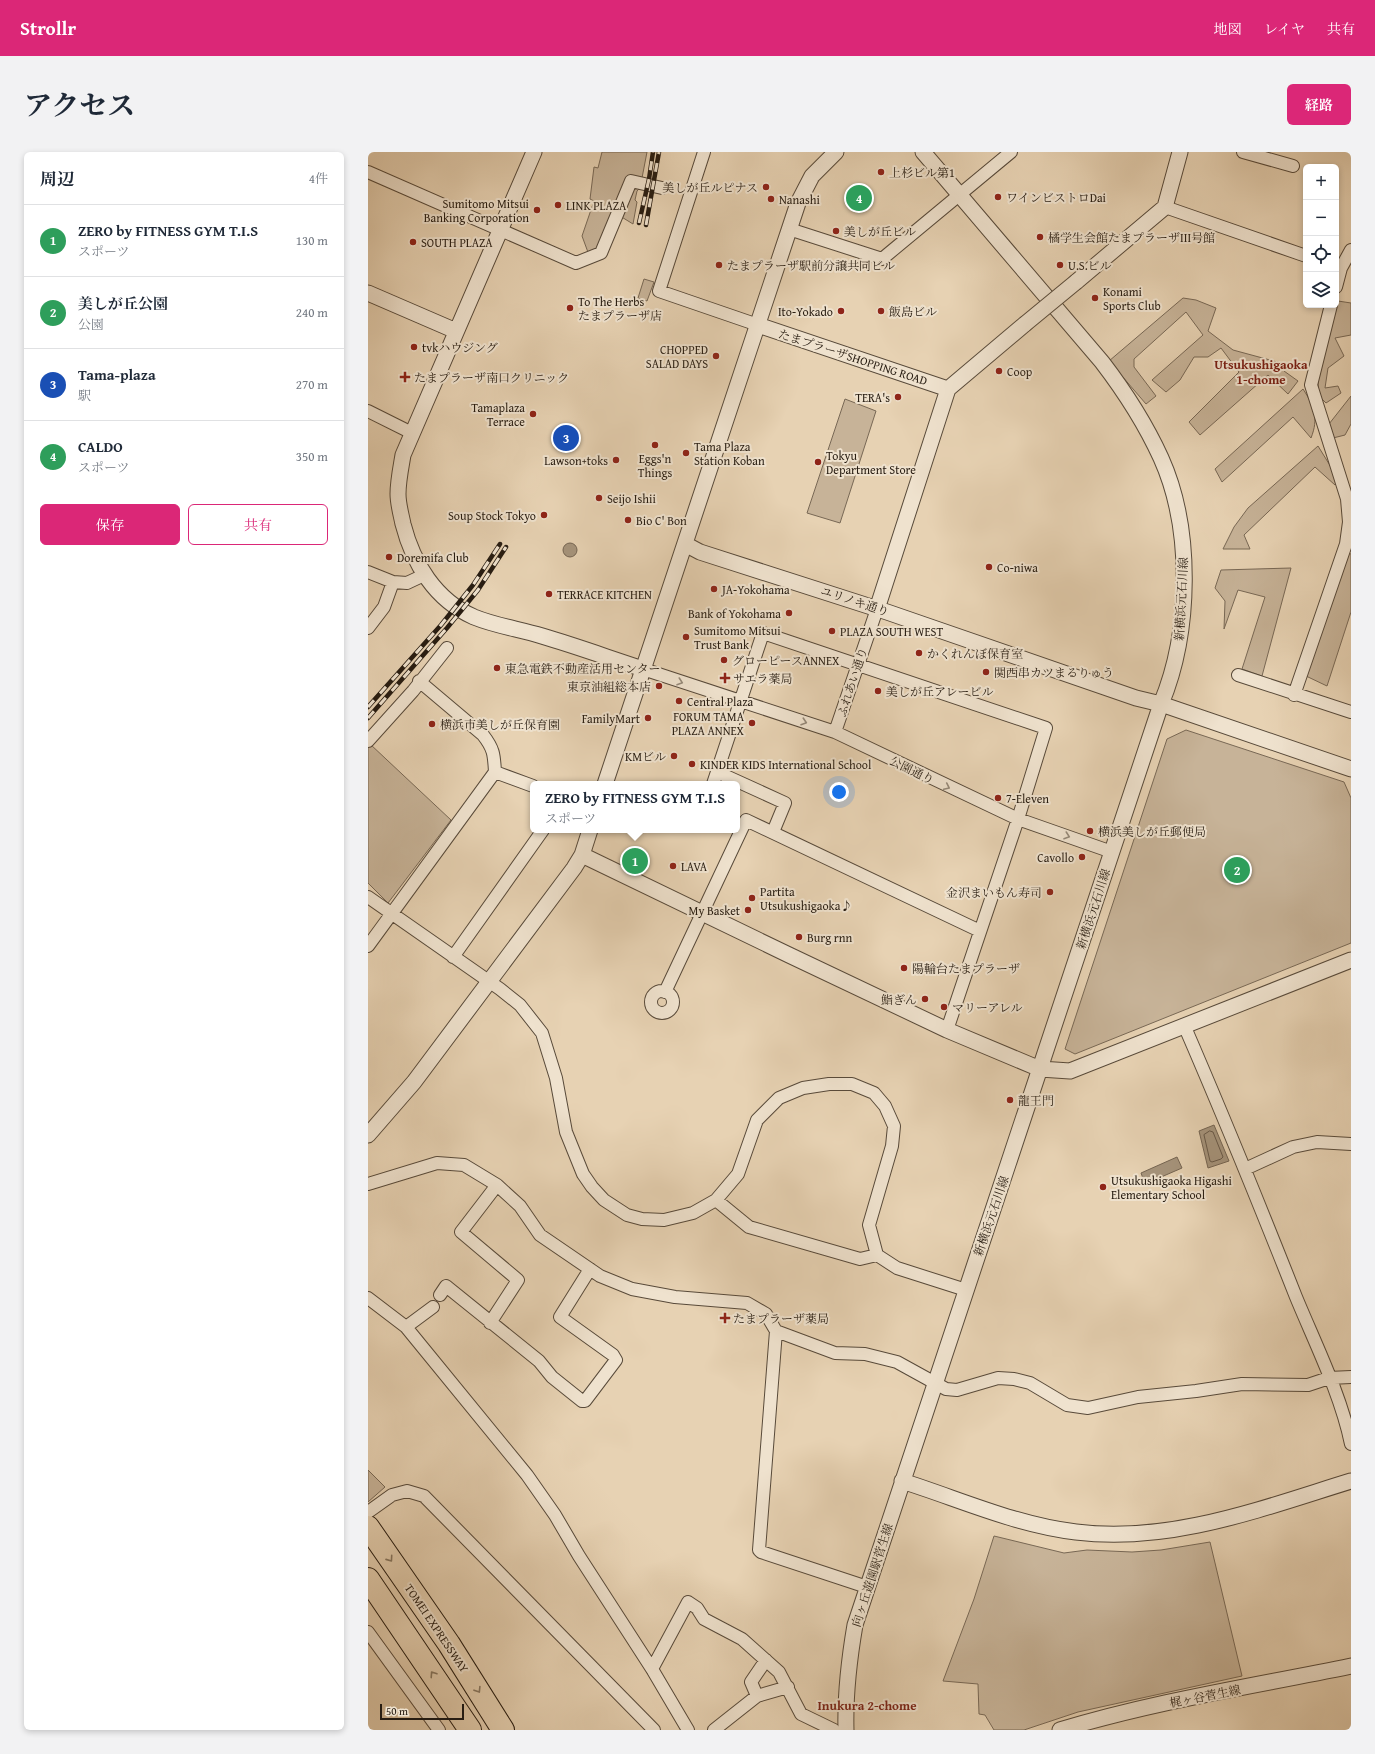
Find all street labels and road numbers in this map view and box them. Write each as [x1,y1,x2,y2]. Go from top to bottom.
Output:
street label: たまプラーザSHOPPING ROAD [776,325,930,389]
street label: 新横浜元石川線 [1170,557,1192,641]
street label: ユリノキ通り [819,582,891,620]
street label: ふれあい通り [833,645,871,719]
street label: 公園通り [887,752,937,788]
street label: 新横浜元石川線 [1072,866,1114,952]
street label: 新横浜元石川線 [969,1174,1013,1258]
street label: 向ヶ丘遊園駅菅生線 [847,1521,897,1629]
street label: TOMEI EXPRESSWAY [401,1580,473,1676]
street label: 梶ヶ谷菅生線 [1168,1681,1242,1711]

